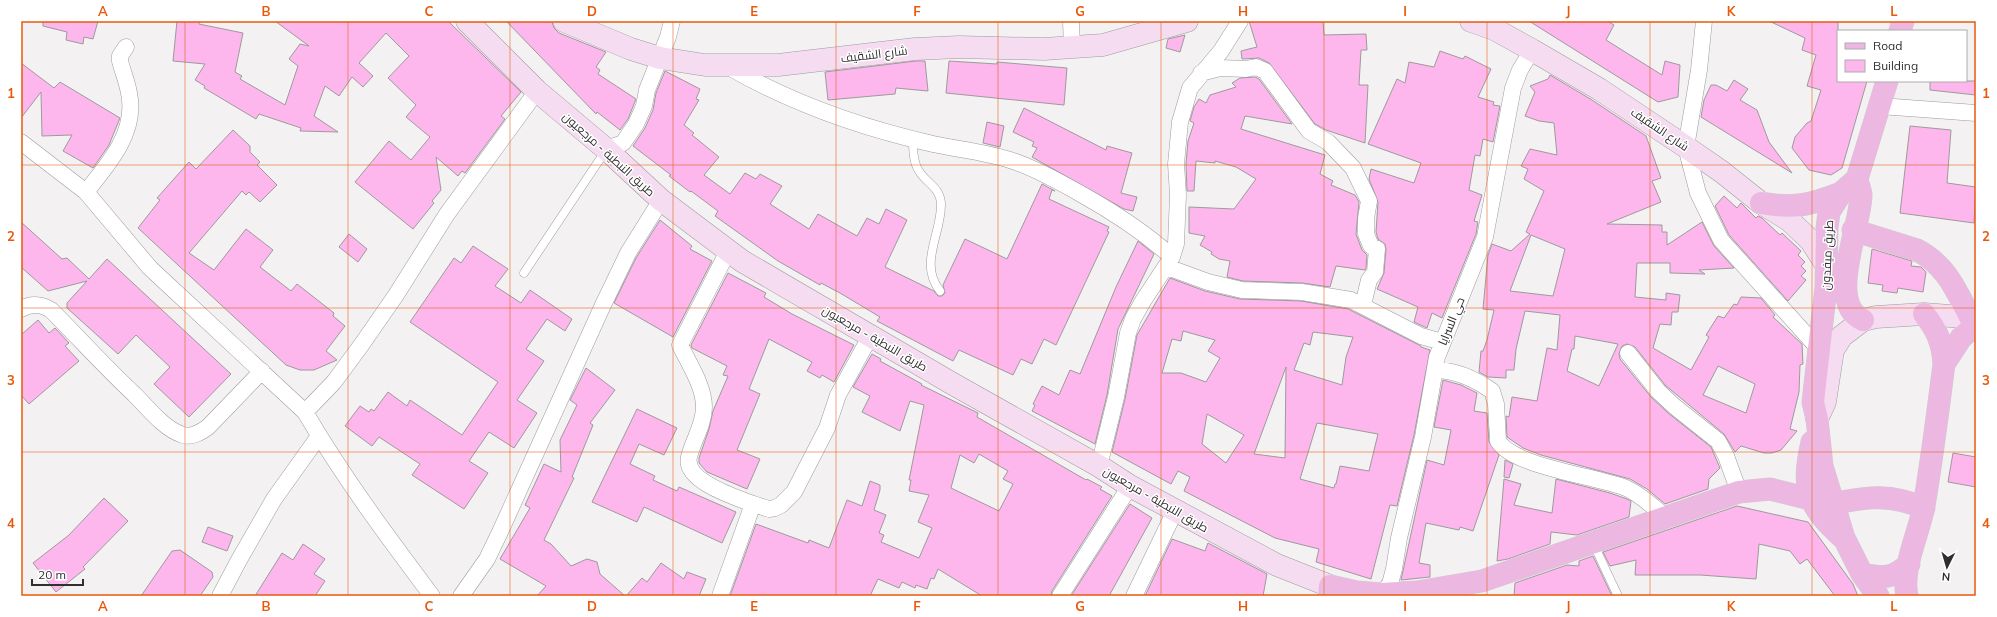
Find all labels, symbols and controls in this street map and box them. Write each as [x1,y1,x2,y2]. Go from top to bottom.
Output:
text: A [98,3,108,19]
text: B [262,3,271,19]
text: C [425,3,434,19]
text: D [587,3,597,19]
text: E [750,3,758,19]
text: F [913,3,921,19]
text: G [1075,3,1085,19]
text: H [1238,3,1248,19]
text: I [1403,3,1407,19]
text: J [1566,3,1570,19]
text: K [1727,3,1737,19]
text: L [1890,3,1898,19]
legend [1837,30,1967,82]
text: Road [1873,38,1902,53]
street label: شارع الشقيف [840,42,908,67]
text: Building [1873,58,1918,73]
text: 1 [7,85,15,101]
text: 1 [1982,85,1990,101]
street label: شارع الشقيف [1627,104,1692,155]
street label: طريق النبطية - مرجعيون [560,109,658,199]
street label: طريق ميفدون [1818,219,1836,291]
text: 2 [7,228,15,244]
text: 2 [1982,228,1990,244]
street label: حي السرايا [1435,295,1470,348]
street label: طريق النبطية - مرجعيون [820,302,930,374]
text: 3 [7,372,15,388]
text: 3 [1982,372,1990,388]
street label: طريق النبطية - مرجعيون [1101,463,1211,535]
text: 4 [7,515,15,531]
text: 4 [1982,515,1990,531]
north arrow [1927,547,1967,587]
scale bar [32,561,83,587]
text: 20 m [38,567,66,582]
text: N [1941,570,1951,584]
text: A [98,598,108,614]
text: B [262,598,271,614]
text: C [425,598,434,614]
text: D [587,598,597,614]
text: E [750,598,758,614]
text: F [913,598,921,614]
text: G [1075,598,1085,614]
text: H [1238,598,1248,614]
text: I [1403,598,1407,614]
text: J [1566,598,1570,614]
text: K [1727,598,1737,614]
text: L [1890,598,1898,614]

